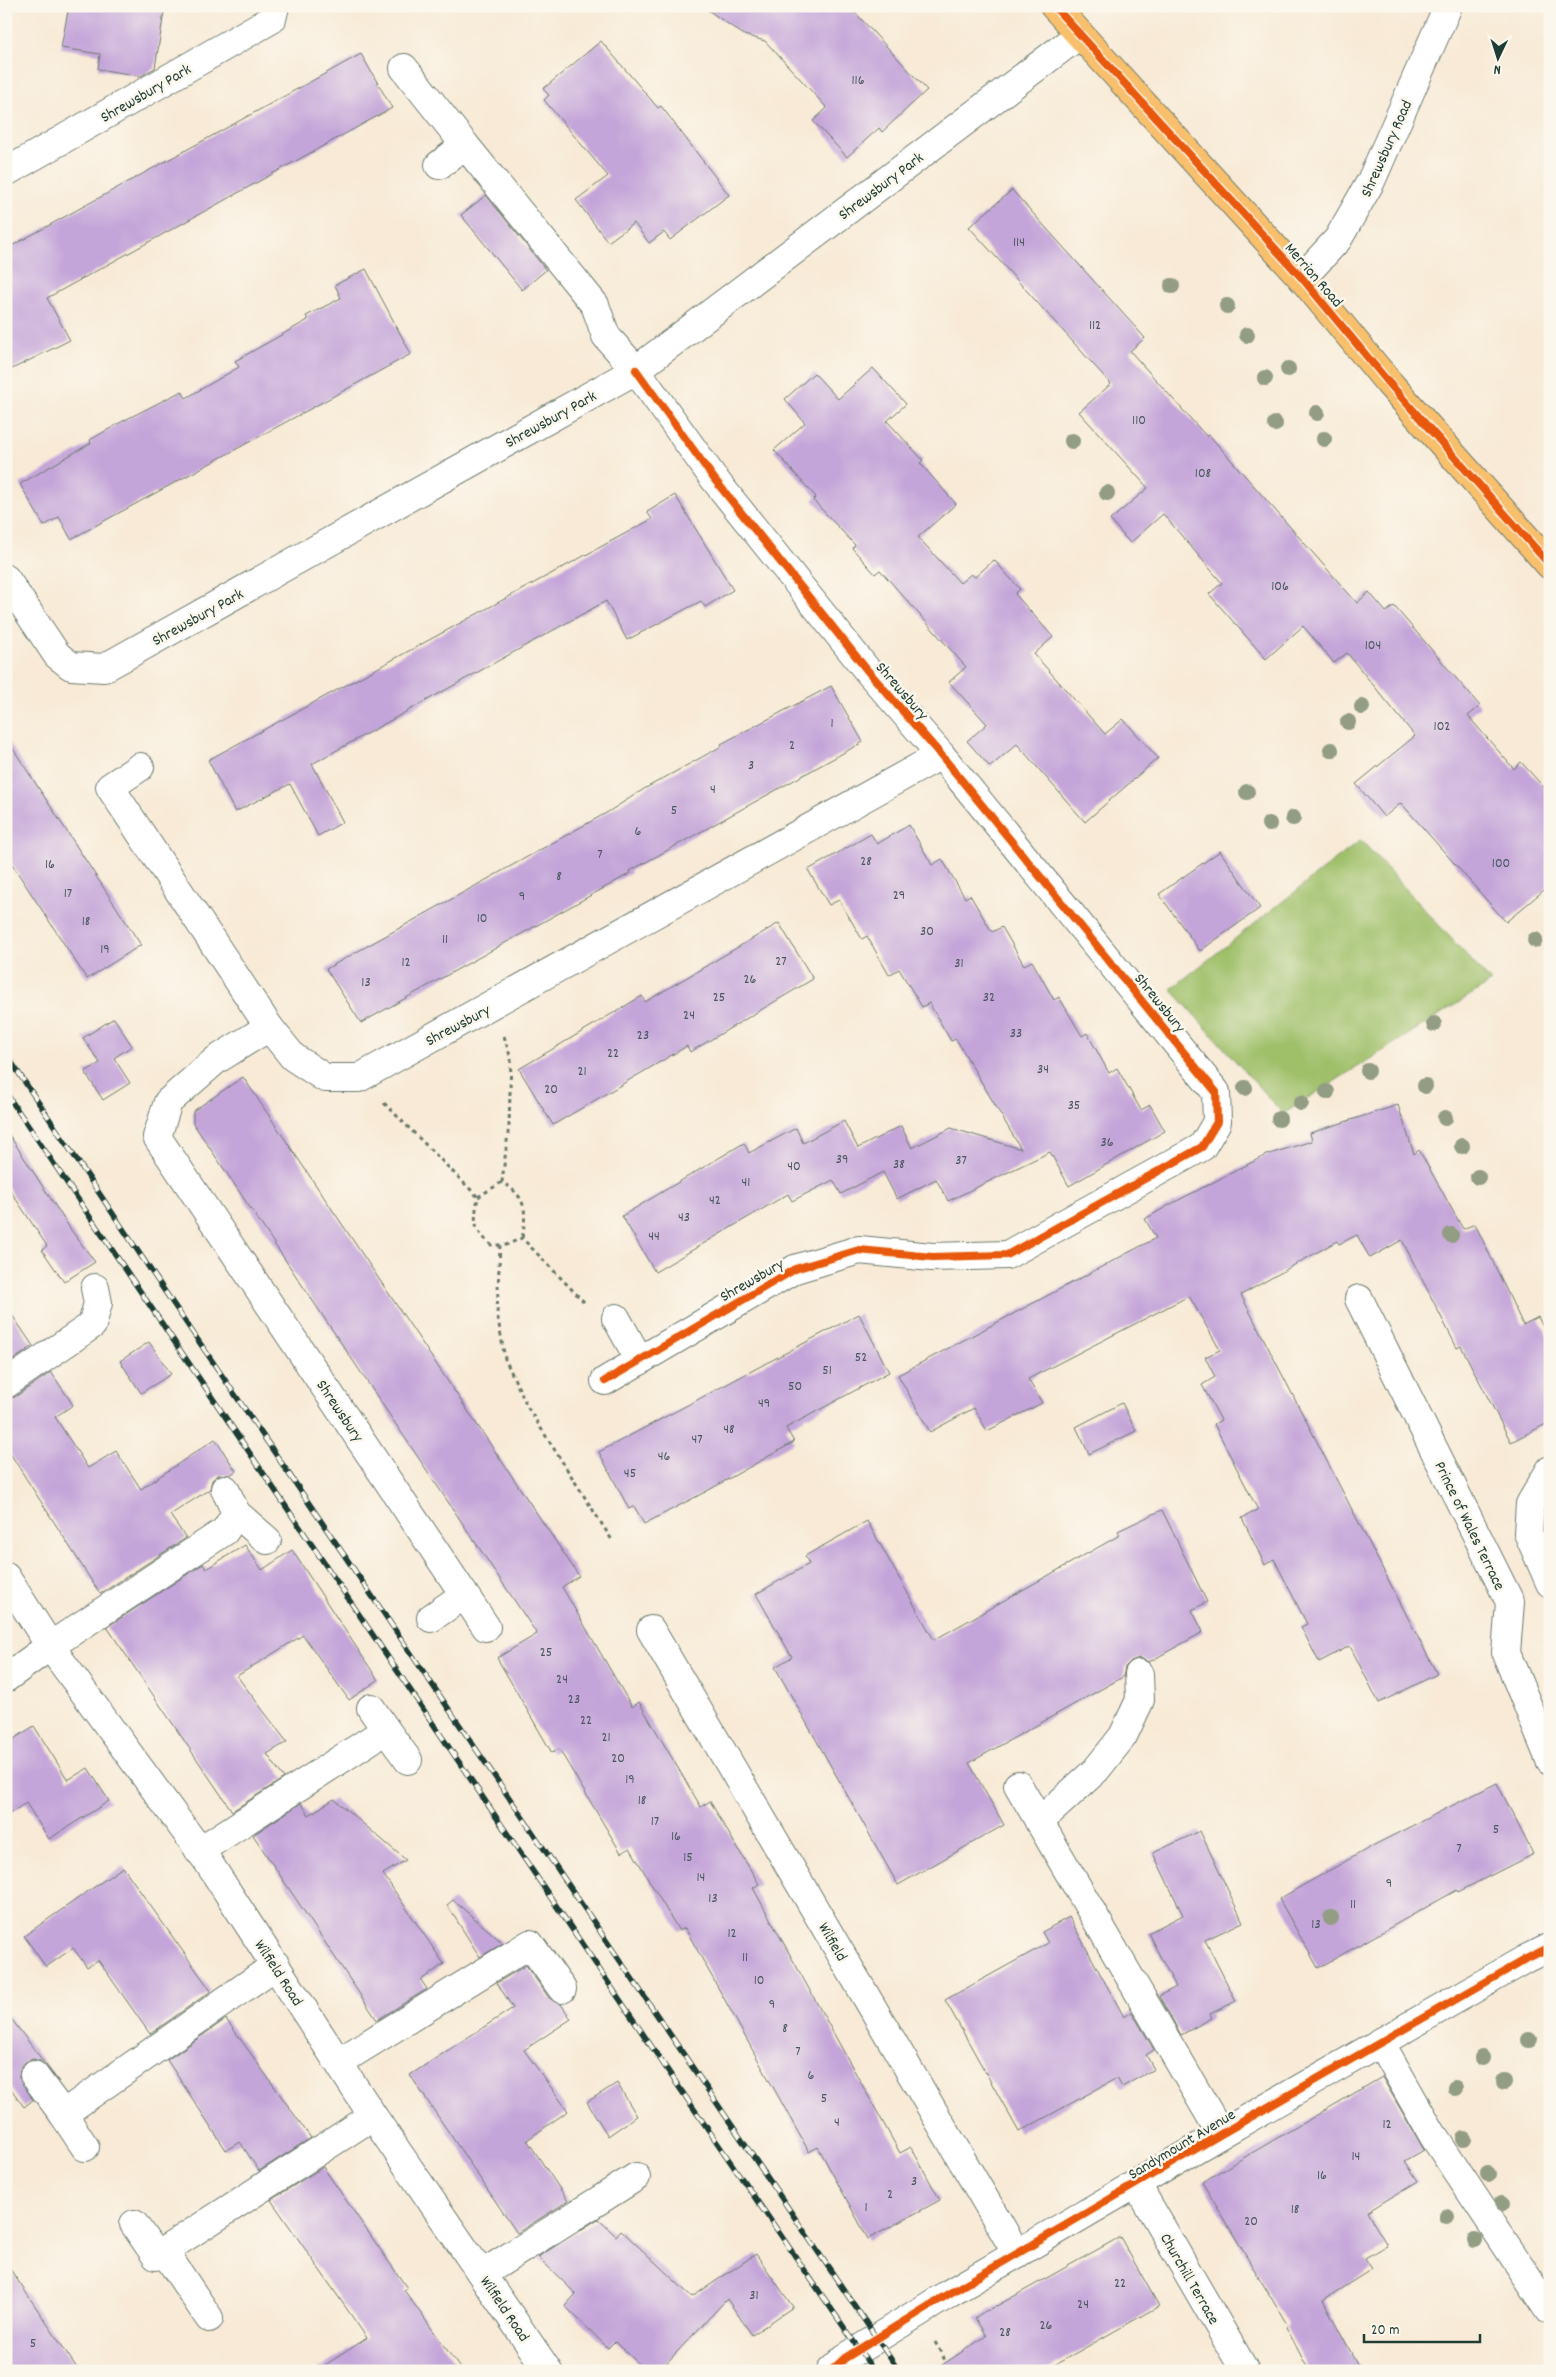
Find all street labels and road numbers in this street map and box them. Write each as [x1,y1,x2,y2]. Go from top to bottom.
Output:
street label: Shrewsbury Park [97,59,196,130]
street label: Shrewsbury Road [1356,97,1419,201]
street label: Shrewsbury Park [834,147,929,227]
street label: Merrion Road [1278,238,1348,313]
street label: Shrewsbury Park [501,386,601,455]
street label: Shrewsbury Park [148,584,248,653]
street label: Shrewsbury [869,657,933,726]
street label: Shrewsbury [1128,969,1191,1039]
street label: Shrewsbury [422,999,495,1053]
street label: Shrewsbury [716,1253,789,1309]
street label: Shrewsbury [310,1376,369,1448]
street label: Prince of Wales Terrace [1427,1458,1510,1595]
street label: Wilfield [811,1918,852,1966]
street label: Wilfield Road [248,1936,308,2011]
street label: Sandymount Avenue [1124,2104,1240,2186]
street label: Churchill Terrace [1153,2229,1224,2329]
street label: Wilfield Road [473,2272,535,2347]

